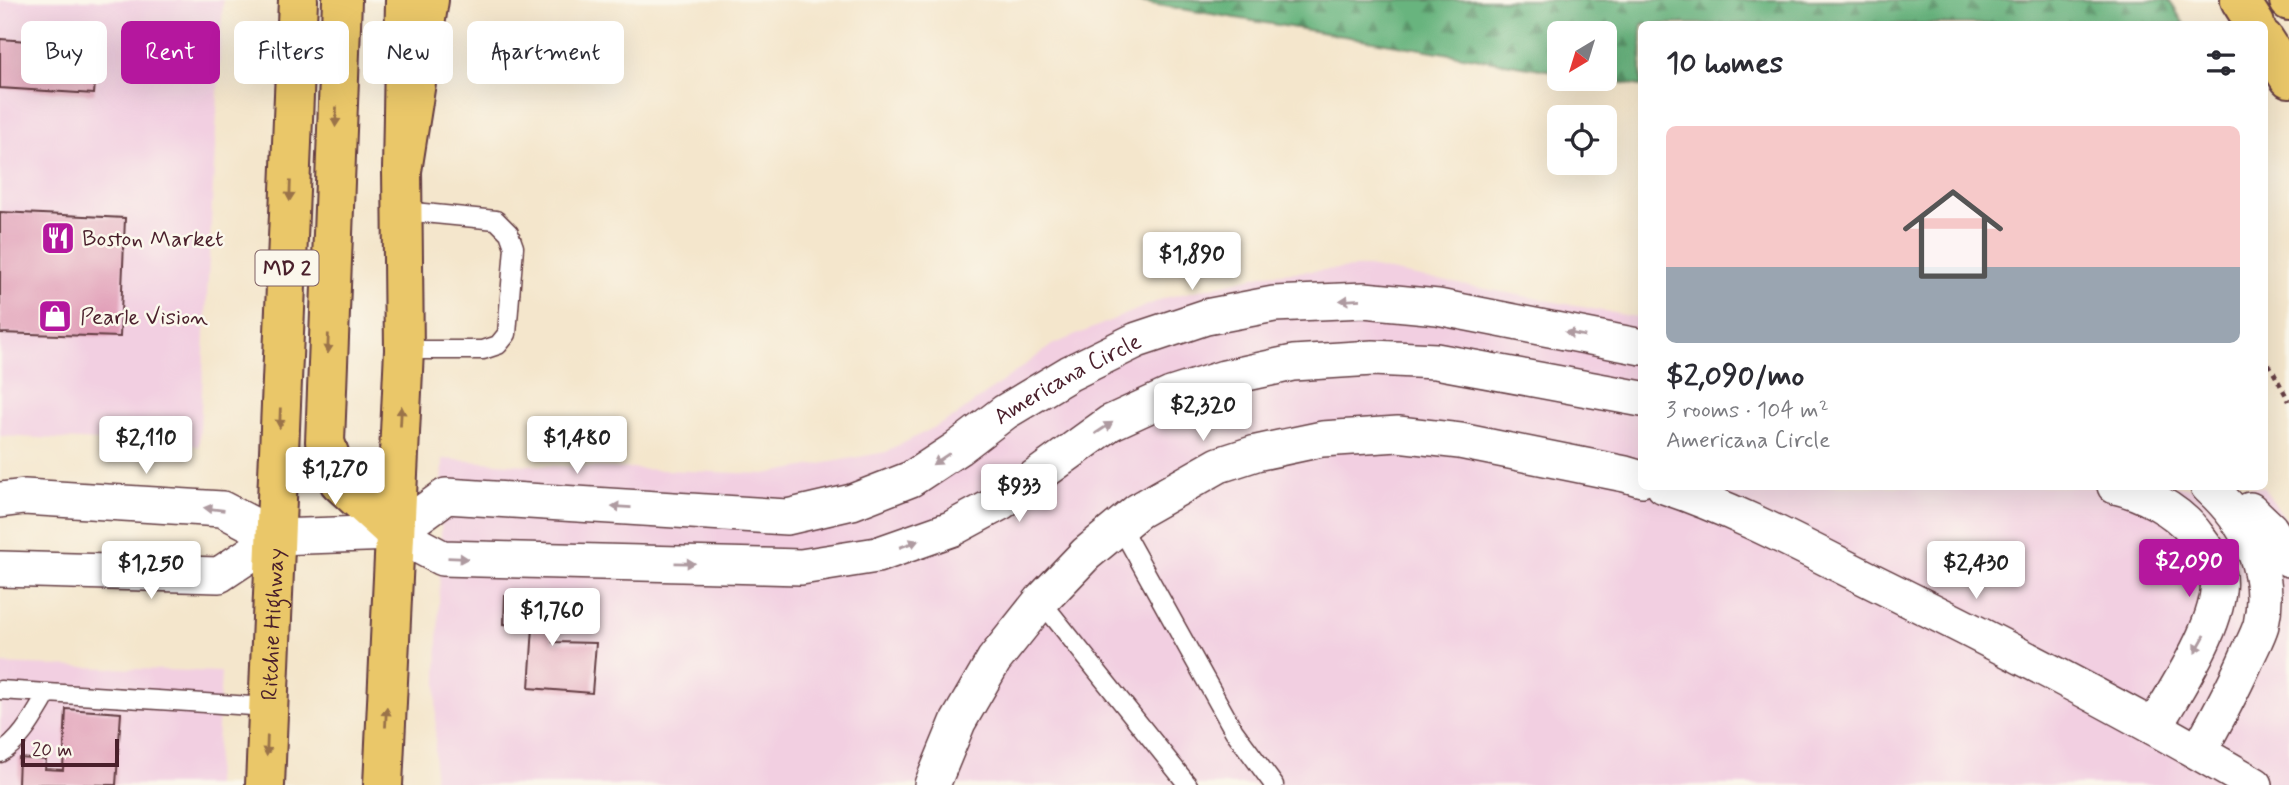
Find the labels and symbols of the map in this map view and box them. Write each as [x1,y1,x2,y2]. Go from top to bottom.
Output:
north arrow [1547,21,1617,91]
one-way arrow [331,106,342,128]
one-way arrow [284,180,295,202]
restaurant icon: Boston Market [39,219,77,257]
place label: Boston Market [82,225,224,255]
pin: $1,890 [1135,232,1249,292]
road number: MD 2 [256,250,318,286]
one-way arrow [1339,295,1361,306]
shop icon: Pearle Vision [36,297,74,335]
place label: Pearle Vision [80,303,208,333]
street label: Americana Circle [988,327,1147,432]
one-way arrow [1564,328,1586,339]
one-way arrow [322,334,333,356]
pin: $2,320 [1146,384,1260,443]
one-way arrow [396,405,407,427]
one-way arrow [275,407,286,429]
pin: $2,110 [89,416,203,476]
pin: $1,480 [520,416,634,476]
one-way arrow [1094,422,1113,435]
pin: $1,270 [278,448,392,507]
one-way arrow [932,452,950,466]
pin: $933 [978,464,1060,524]
one-way arrow [610,501,632,512]
one-way arrow [203,504,225,515]
one-way arrow [899,538,920,549]
pin: $2,090 [2132,540,2246,599]
pin: $1,250 [94,542,208,601]
pin: $2,430 [1919,542,2033,601]
street label: Ritchie Highway [256,547,292,701]
one-way arrow [447,552,469,564]
one-way arrow [674,558,696,569]
pin: $1,760 [495,588,609,648]
one-way arrow [2194,634,2206,654]
one-way arrow [381,706,392,728]
one-way arrow [261,735,272,757]
scale bar [21,736,119,768]

